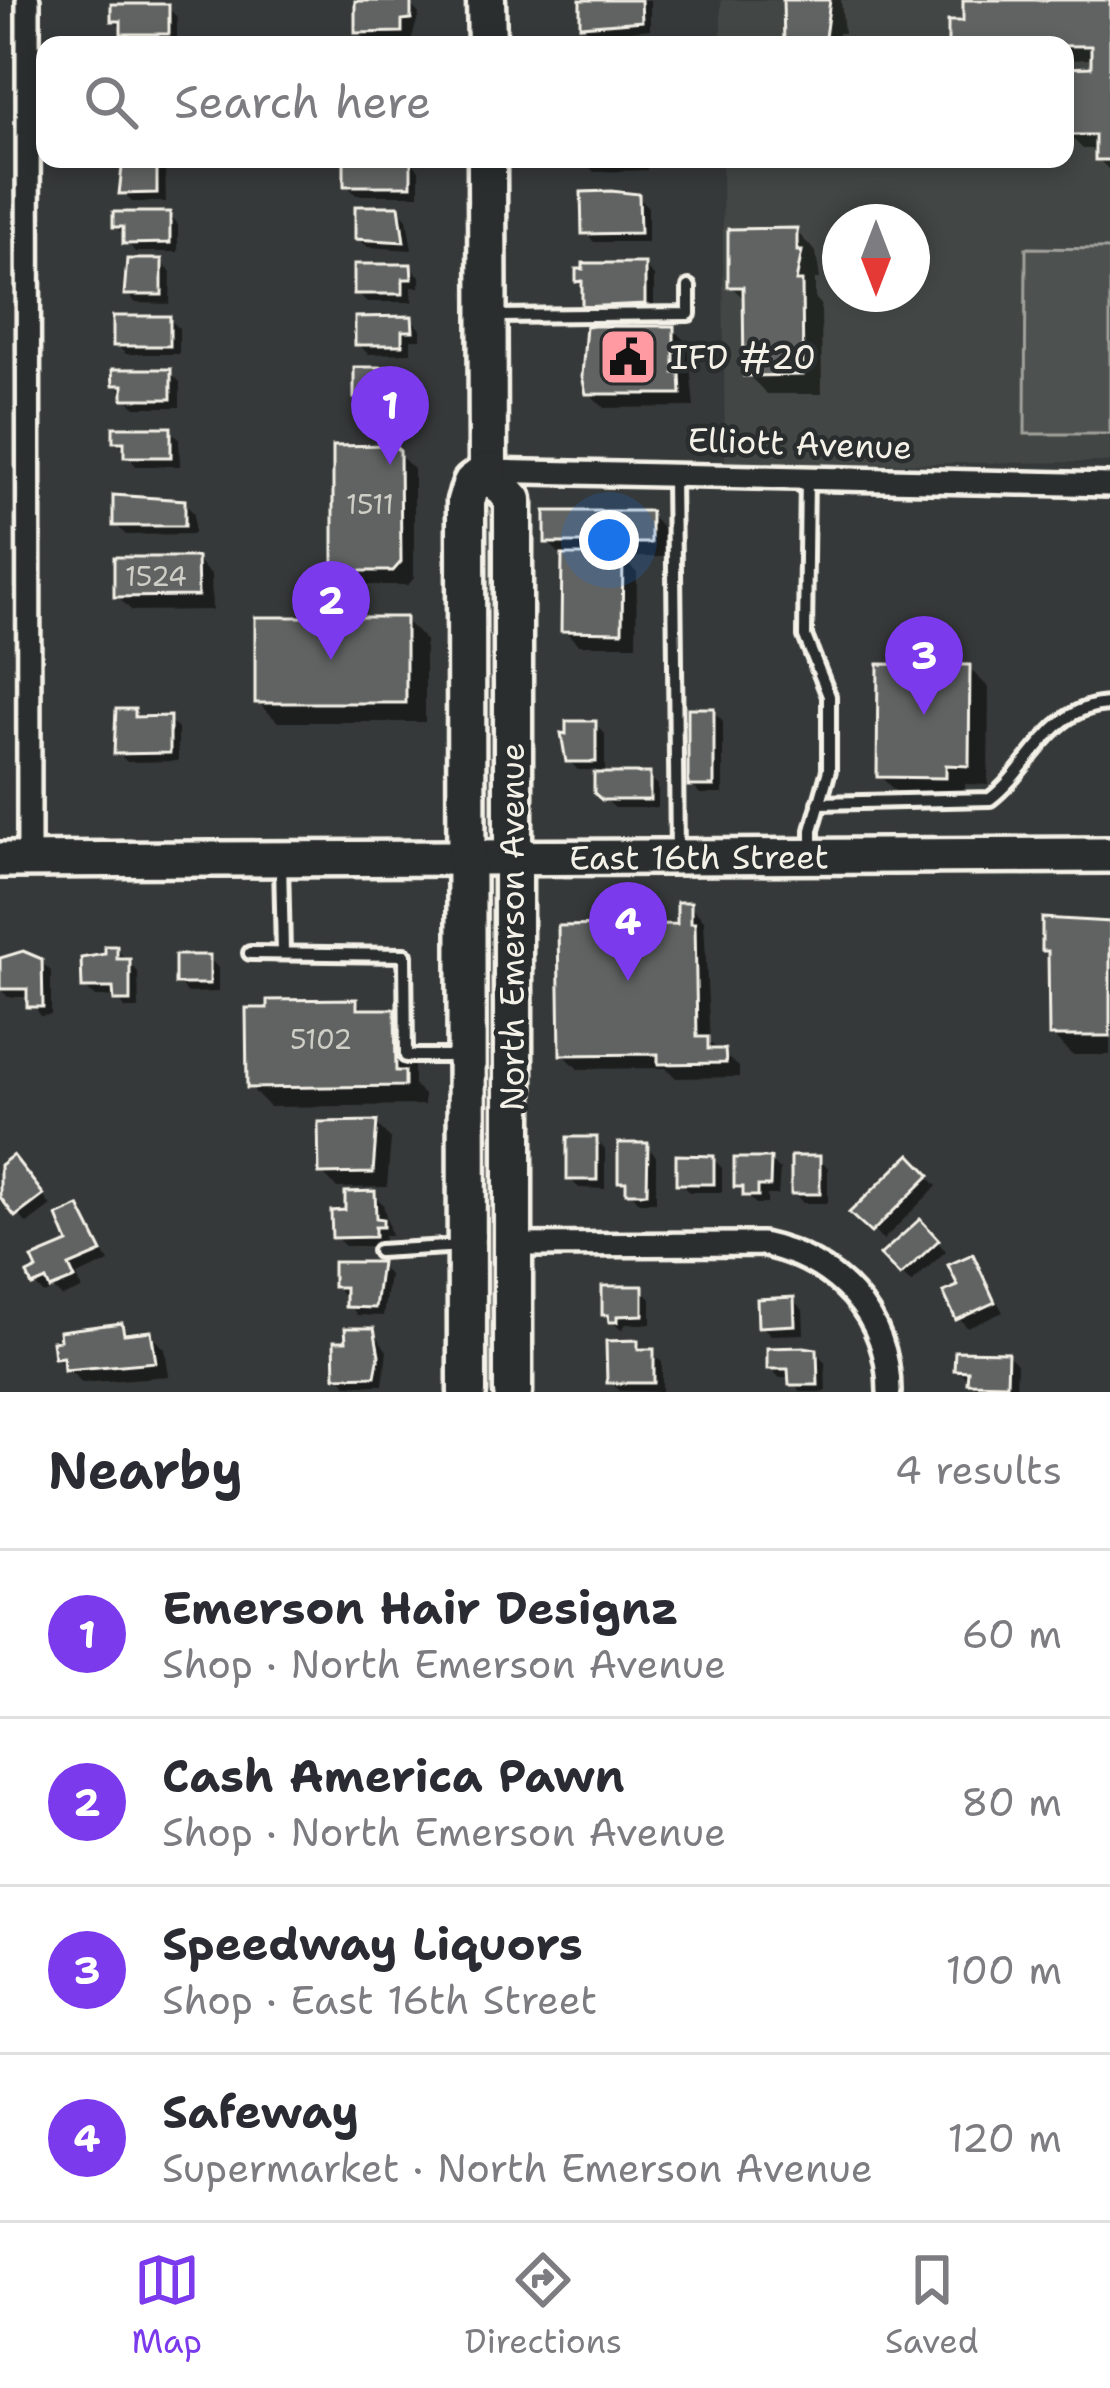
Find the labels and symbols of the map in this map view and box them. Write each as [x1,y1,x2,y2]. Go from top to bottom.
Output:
north arrow [822,204,930,312]
public building icon: IFD #20 [597,326,659,388]
place label: IFD #20 [670,335,816,380]
pin: 1 [351,366,429,465]
street label: Elliott Avenue [687,417,913,470]
house number: 1511 [346,486,394,523]
your location [579,510,639,570]
house number: 1524 [125,558,187,595]
pin: 2 [292,561,370,660]
pin: 3 [885,616,963,715]
street label: North Emerson Avenue [490,743,535,1111]
street label: East 16th Street [569,834,829,880]
pin: 4 [589,882,667,981]
house number: 5102 [290,1021,352,1058]

